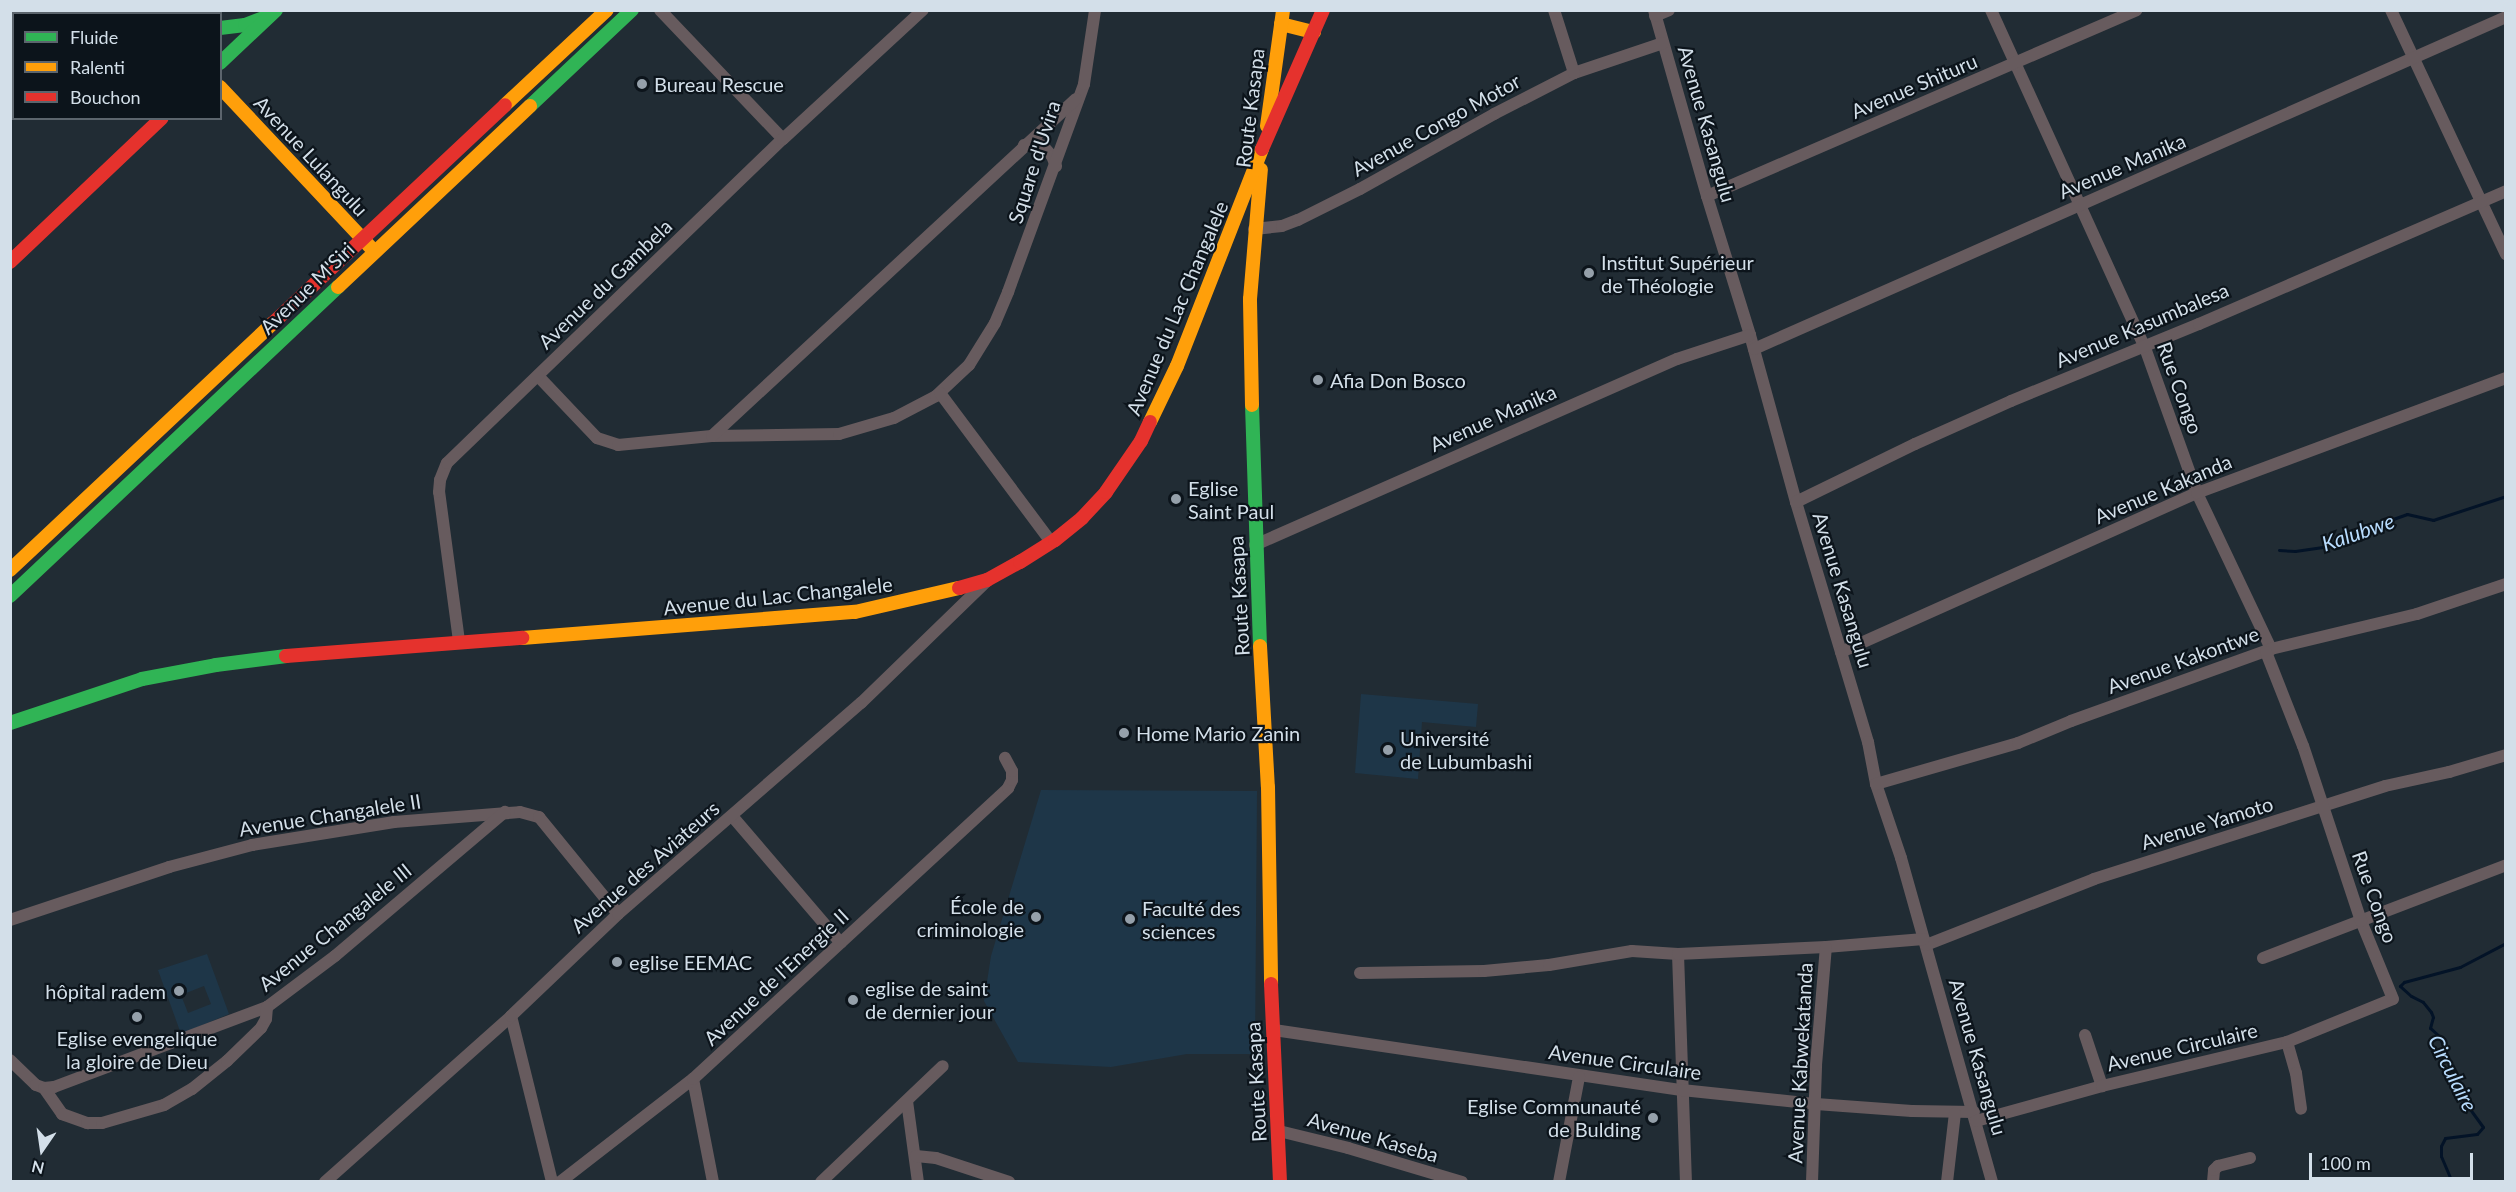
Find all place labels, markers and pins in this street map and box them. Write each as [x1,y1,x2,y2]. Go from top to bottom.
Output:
place label: Bureau Rescue [654,72,784,96]
marker: Bureau Rescue [635,77,649,91]
place label: Institut Supérieur de Théologie [1601,250,1754,297]
marker: Institut Supérieur de Théologie [1582,266,1596,280]
place label: Afia Don Bosco [1330,368,1466,392]
marker: Afia Don Bosco [1311,373,1325,387]
place label: Eglise Saint Paul [1188,476,1274,523]
marker: Eglise Saint Paul [1169,492,1183,506]
place label: Home Mario Zanin [1136,721,1300,745]
marker: Home Mario Zanin [1117,726,1131,740]
place label: Université de Lubumbashi [1400,726,1532,773]
marker: Université de Lubumbashi [1381,743,1395,757]
place label: École de criminologie [917,894,1024,941]
place label: Faculté des sciences [1142,896,1240,943]
marker: École de criminologie [1029,910,1043,924]
marker: Faculté des sciences [1123,912,1137,926]
place label: eglise EEMAC [629,950,752,974]
marker: eglise EEMAC [610,955,624,969]
place label: eglise de saint de dernier jour [865,976,994,1023]
place label: hôpital radem [45,979,166,1003]
marker: hôpital radem [170,982,188,1000]
marker: eglise de saint de dernier jour [846,993,860,1007]
marker: Eglise evengelique la gloire de Dieu [130,1010,144,1024]
place label: Eglise evengelique la gloire de Dieu [57,1026,217,1073]
place label: Eglise Communauté de Bulding [1467,1094,1641,1141]
marker: Eglise Communauté de Bulding [1646,1111,1660,1125]

